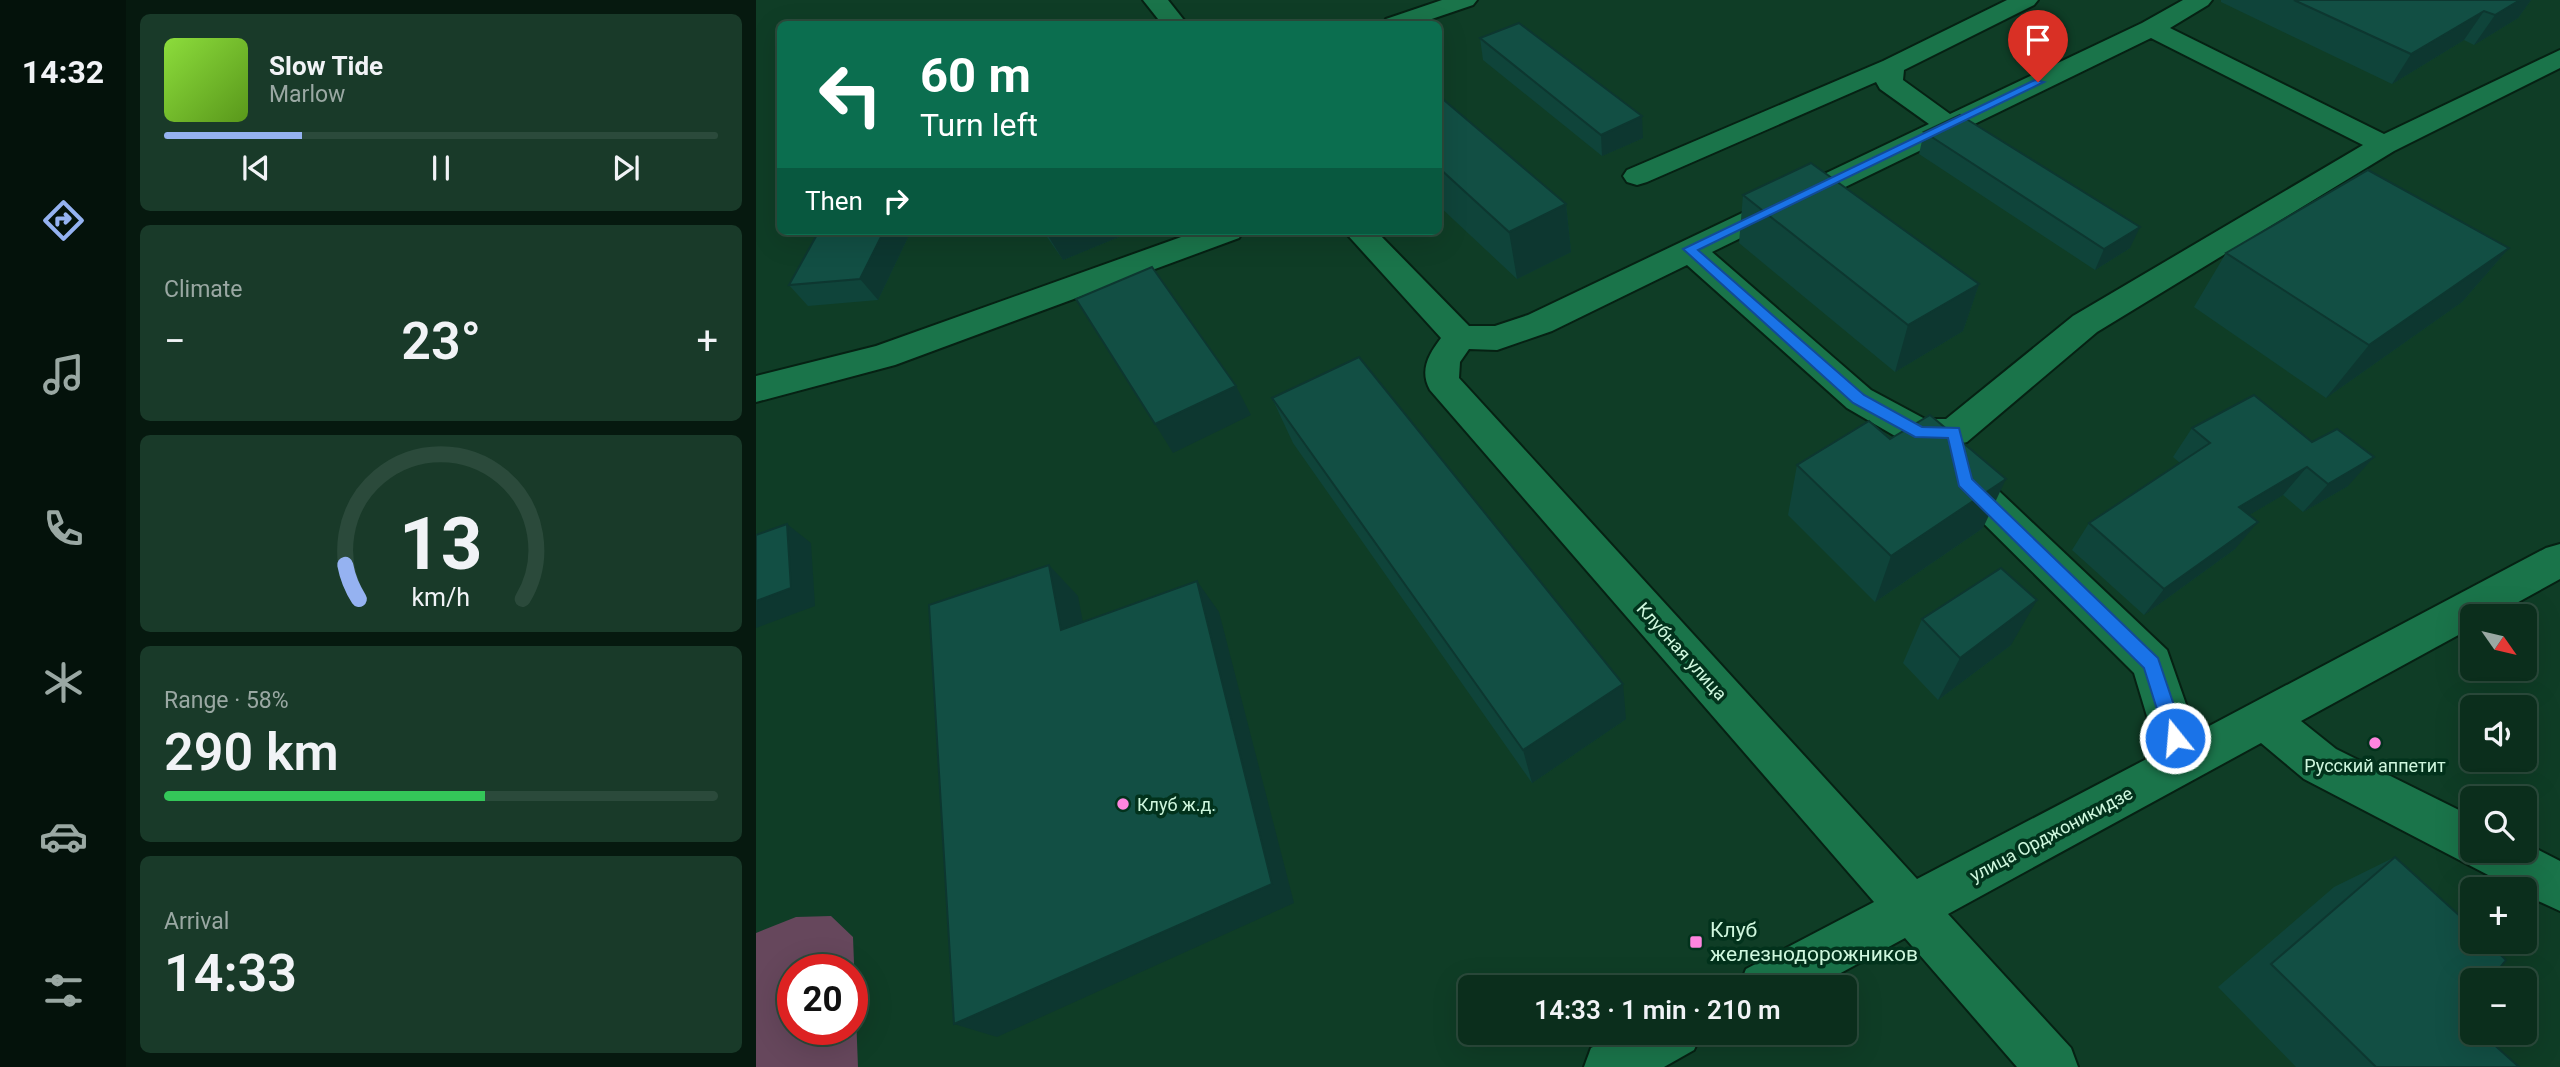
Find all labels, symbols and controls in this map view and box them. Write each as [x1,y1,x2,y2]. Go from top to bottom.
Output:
pin [2008,10,2068,82]
icon: arrive [2019,21,2057,59]
text: 60 m [920,47,1031,104]
icon: left [805,49,896,140]
text: Slow Tide [269,51,383,81]
text: 14:32 [22,53,104,91]
text: Marlow [269,81,345,108]
text: Turn left [920,106,1038,144]
icon: previous [237,149,275,187]
icon: pause [422,149,460,187]
icon: next [607,149,645,187]
icon: right [877,182,915,220]
text: Then [805,186,863,216]
icon: directions [39,196,88,245]
text: Climate [164,276,243,303]
text: 23° [401,311,481,372]
text: − [164,319,186,363]
text: + [696,319,718,363]
icon: music [39,350,88,399]
text: 13 [399,502,483,588]
icon: phone [39,504,88,553]
text: km/h [412,583,470,612]
street label: Клубная улица [1633,598,1731,704]
north arrow [2460,604,2538,681]
map controls [2460,604,2537,1045]
icon: climate [39,658,88,707]
text: Range · 58% [164,687,289,714]
button: sound [2460,695,2537,772]
position arrow [2138,701,2212,775]
text: 290 km [164,722,339,783]
marker: Русский аппетит [2367,735,2383,751]
place label: Русский аппетит [2304,755,2446,776]
street label: улица Орджоникидзе [1966,782,2136,886]
button: search [2460,786,2537,863]
place label: Клуб ж.д. [1137,794,1216,815]
marker: Клуб ж.д. [1115,796,1131,812]
icon: car [39,812,88,861]
button: + [2460,877,2537,954]
text: Arrival [164,908,229,935]
place label: Клуб железнодорожников [1710,918,1918,966]
marker: Клуб железнодорожников [1688,934,1704,950]
text: 14:33 [164,943,297,1004]
speed limit sign: 20 [777,954,868,1045]
icon: filters [39,966,88,1015]
button: − [2460,968,2537,1045]
text: 14:33 · 1 min · 210 m [1534,995,1781,1025]

